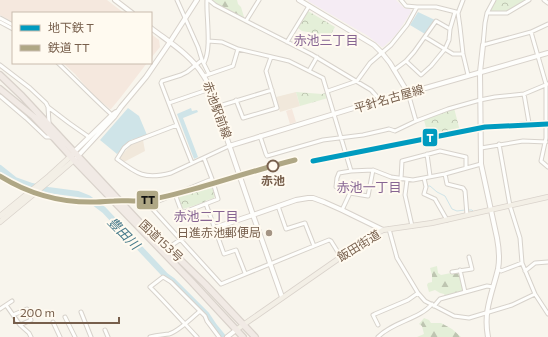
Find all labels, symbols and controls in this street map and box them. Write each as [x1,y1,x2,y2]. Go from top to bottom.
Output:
legend [12,12,152,64]
text: 地下鉄 T [48,20,94,34]
district label: 赤池三丁目 [293,32,359,48]
text: 鉄道 TT [48,40,90,54]
street label: 赤池駅前線 [201,79,235,140]
street label: 平針名古屋線 [352,81,425,115]
line badge: T [422,128,438,147]
text: T [426,131,434,144]
marker: 赤池 [266,159,280,173]
place label: 赤池 [261,173,285,187]
district label: 赤池一丁目 [336,179,402,195]
line badge: TT [136,190,159,210]
text: TT [141,193,155,206]
district label: 赤池二丁目 [173,208,239,224]
water label: 豊田川 [105,214,145,254]
street label: 国道153号 [137,216,187,264]
place label: 日進赤池郵便局 [177,225,261,239]
street label: 飯田街道 [334,226,383,264]
marker: 日進赤池郵便局 [264,228,274,238]
scale bar [14,299,119,325]
text: 200 m [20,305,55,319]

